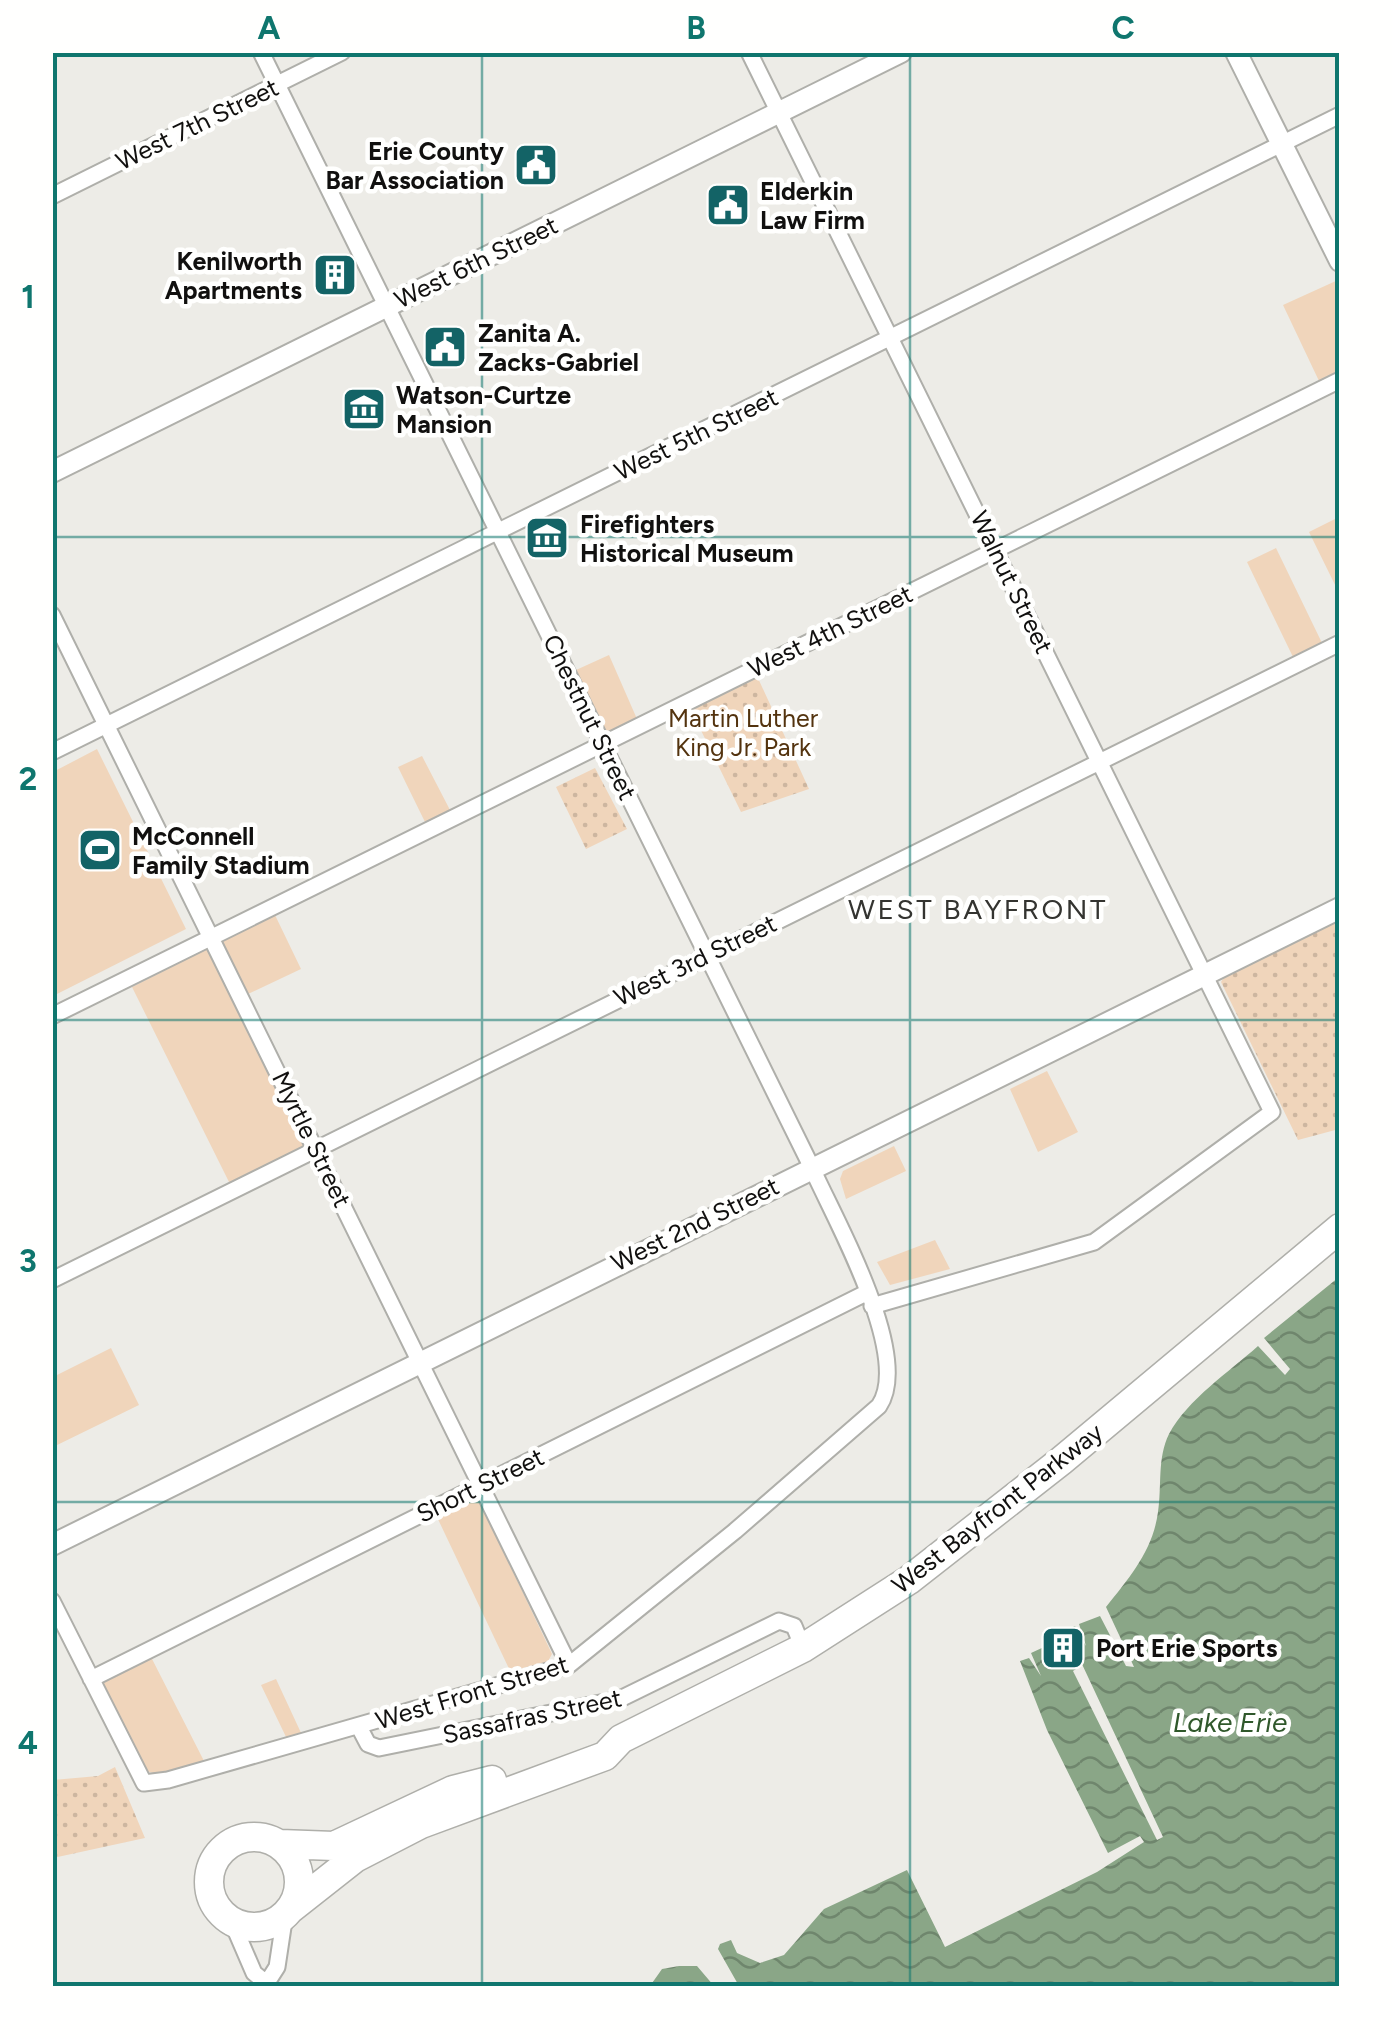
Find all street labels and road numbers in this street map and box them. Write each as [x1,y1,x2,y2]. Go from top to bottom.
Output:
street label: West 7th Street [111,72,283,176]
street label: West 6th Street [390,210,562,314]
street label: West 5th Street [609,382,783,486]
street label: Walnut Street [965,506,1059,658]
street label: West 4th Street [743,578,917,684]
street label: Chestnut Street [537,629,643,805]
street label: West 3rd Street [609,908,781,1012]
street label: Myrtle Street [266,1066,358,1212]
street label: West 2nd Street [606,1170,784,1278]
street label: West Bayfront Parkway [886,1416,1108,1600]
street label: Short Street [411,1441,549,1529]
street label: West Front Street [372,1648,572,1736]
street label: Sassafras Street [440,1682,624,1750]

